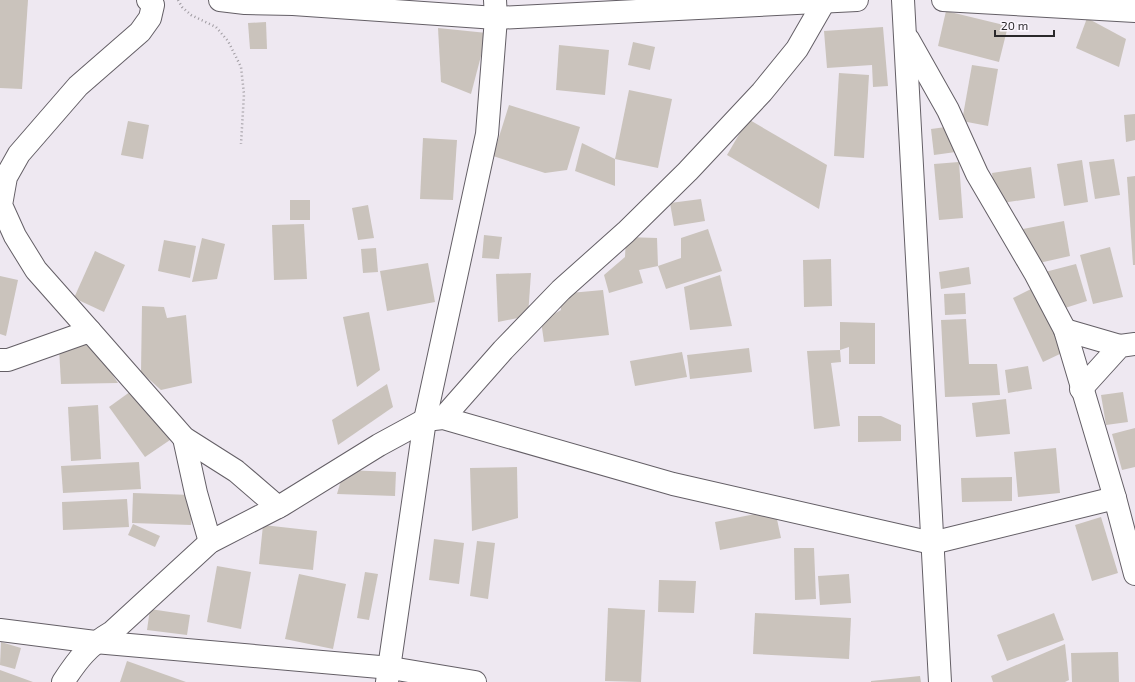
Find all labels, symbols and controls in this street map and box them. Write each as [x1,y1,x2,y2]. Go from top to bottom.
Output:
scale bar [995,12,1054,38]
text: 20 m [1001,18,1028,32]

